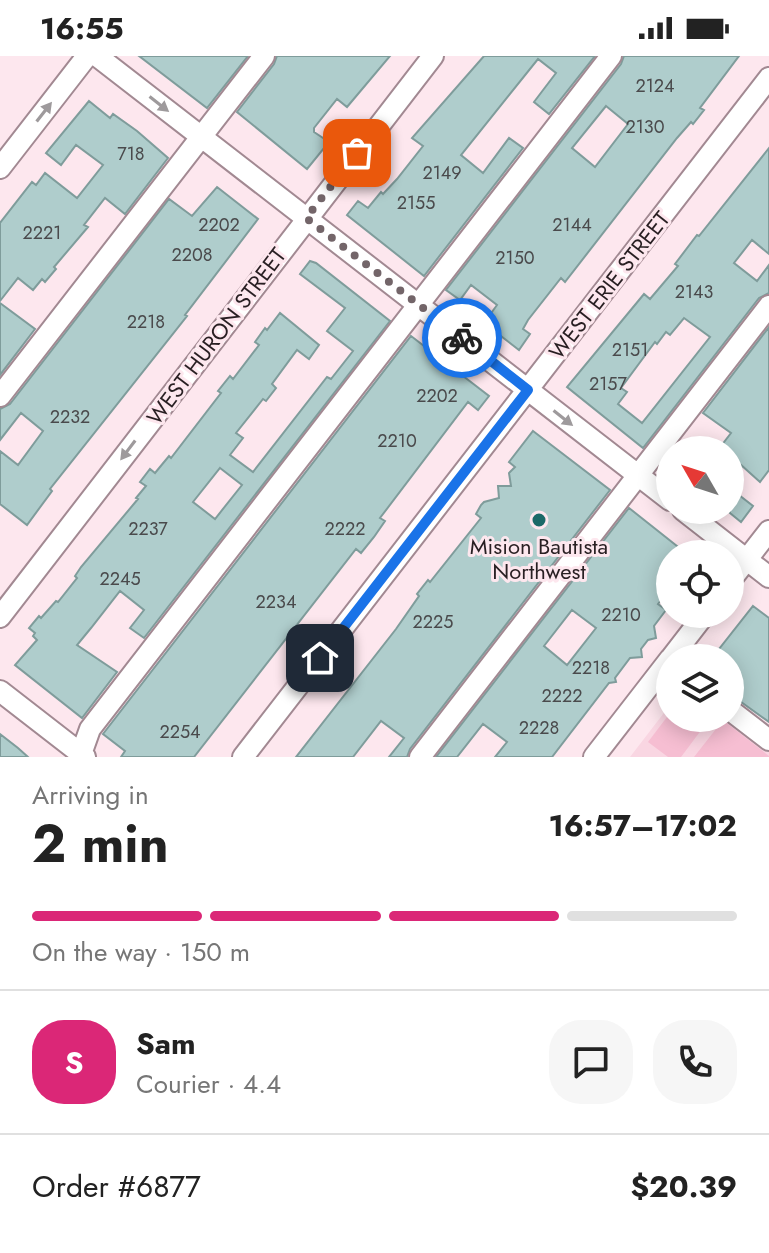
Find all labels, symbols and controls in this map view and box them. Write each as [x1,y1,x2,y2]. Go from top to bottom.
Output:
text: 16:55 [40,7,124,50]
house number: 2124 [635,73,675,99]
one-way arrow [149,95,169,111]
one-way arrow [35,102,51,122]
house number: 2130 [626,114,665,140]
pin [323,119,391,187]
icon: bag [335,131,379,175]
house number: 718 [117,141,145,167]
house number: 2149 [422,160,462,186]
house number: 2155 [397,190,435,216]
street label: WEST ERIE STREET [541,204,678,366]
house number: 2202 [198,212,240,238]
house number: 2144 [552,212,592,238]
house number: 2221 [23,220,61,246]
street label: WEST HURON STREET [139,240,294,431]
house number: 2208 [171,242,213,268]
house number: 2150 [495,245,535,271]
house number: 2143 [675,279,713,305]
courier [422,298,502,378]
house number: 2218 [127,309,165,335]
icon: bike [440,316,484,360]
house number: 2151 [612,337,648,363]
house number: 2157 [589,371,628,397]
house number: 2202 [416,383,458,409]
house number: 2232 [50,404,90,430]
one-way arrow [553,409,574,425]
house number: 2210 [377,428,417,454]
north arrow [656,436,744,524]
map controls [656,436,744,732]
one-way arrow [121,440,137,460]
marker: Mision Bautista Northwest [530,511,548,529]
house number: 2237 [128,516,168,542]
house number: 2222 [325,516,365,542]
place label: Mision Bautista Northwest [470,530,608,587]
button: locate [656,540,744,628]
house number: 2245 [99,566,141,592]
house number: 2234 [256,589,296,615]
house number: 2210 [601,602,641,628]
house number: 2225 [413,609,453,635]
pin [286,624,354,692]
icon: home [298,636,342,680]
button: layers [656,644,744,732]
house number: 2218 [572,655,610,681]
house number: 2222 [542,683,582,709]
house number: 2228 [519,715,559,741]
house number: 2254 [159,719,201,745]
text: Arriving in [32,776,149,814]
text: 16:57–17:02 [548,804,737,847]
text: 2 min [32,806,169,882]
text: On the way · 150 m [32,933,250,971]
button: chat [549,1020,633,1104]
button: phone [653,1020,737,1104]
text: Sam [136,1022,196,1065]
text: S [65,1041,83,1084]
text: Courier · 4.4 [136,1065,281,1103]
text: Order #6877 [32,1165,201,1208]
text: $20.39 [630,1165,737,1208]

